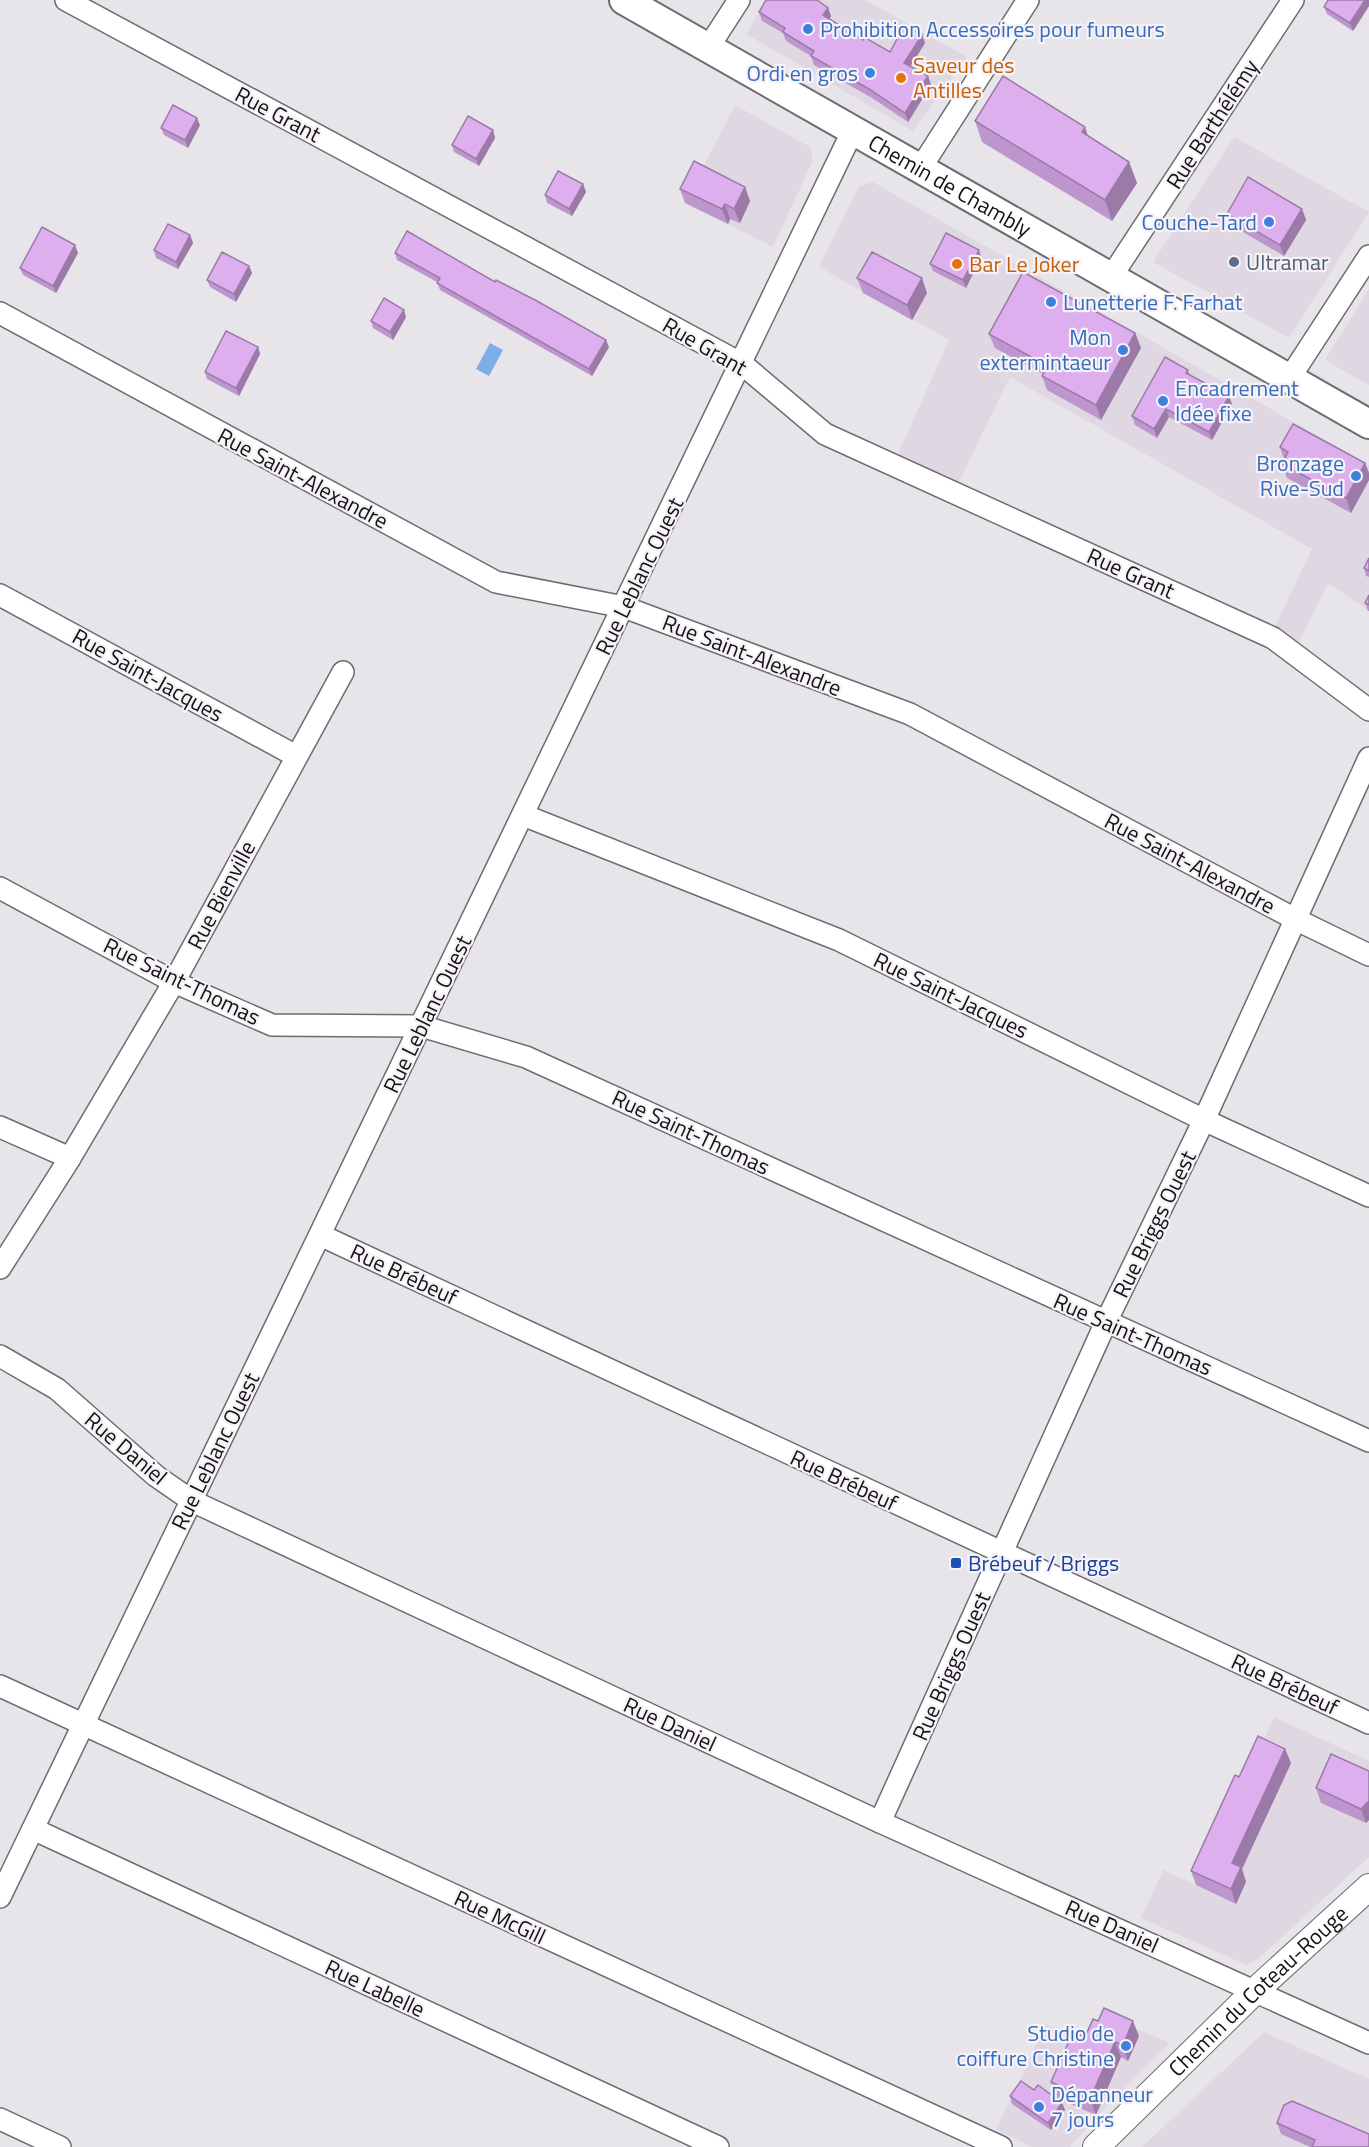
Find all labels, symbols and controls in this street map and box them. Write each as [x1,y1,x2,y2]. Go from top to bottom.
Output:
place label: Prohibition Accessoires pour fumeurs [820,12,1165,46]
marker: Prohibition Accessoires pour fumeurs [801,22,815,36]
place label: Saveur des Antilles [913,48,1014,107]
street label: Rue Barthélémy [1157,52,1267,196]
place label: Ordi en gros [747,56,858,90]
marker: Ordi en gros [863,66,877,80]
marker: Saveur des Antilles [894,71,908,85]
street label: Rue Grant [229,77,327,151]
street label: Chemin de Chambly [862,125,1038,246]
place label: Couche-Tard [1142,205,1257,239]
marker: Couche-Tard [1262,215,1276,229]
place label: Ultramar [1246,245,1329,279]
place label: Bar Le Joker [969,247,1080,281]
marker: Ultramar [1227,255,1241,269]
marker: Bar Le Joker [950,257,964,271]
place label: Lunetterie F. Farhat [1063,285,1243,319]
marker: Lunetterie F. Farhat [1044,295,1058,309]
street label: Rue Grant [656,308,754,384]
place label: Mon extermintaeur [979,320,1111,379]
marker: Mon extermintaeur [1116,343,1130,357]
place label: Encadrement Idée fixe [1175,371,1299,430]
marker: Encadrement Idée fixe [1156,394,1170,408]
street label: Rue Saint-Alexandre [211,419,395,537]
place label: Bronzage Rive-Sud [1256,446,1344,505]
marker: Bronzage Rive-Sud [1349,469,1363,483]
street label: Rue Leblanc Ouest [586,491,692,661]
street label: Rue Grant [1082,539,1181,608]
street label: Rue Saint-Alexandre [658,605,846,705]
street label: Rue Saint-Jacques [66,619,230,731]
street label: Rue Saint-Alexandre [1098,804,1282,922]
street label: Rue Bienville [178,834,264,956]
street label: Rue Saint-Thomas [98,928,266,1034]
street label: Rue Leblanc Ouest [374,929,480,1099]
street label: Rue Saint-Jacques [868,943,1034,1047]
street label: Rue Saint-Thomas [606,1081,776,1183]
street label: Rue Briggs Ouest [1104,1144,1204,1303]
street label: Rue Brébeuf [345,1234,464,1314]
street label: Rue Saint-Thomas [1048,1284,1218,1384]
street label: Rue Leblanc Ouest [162,1366,268,1536]
street label: Rue Daniel [77,1403,175,1493]
street label: Rue Brébeuf [785,1440,904,1520]
place label: Brébeuf / Briggs [968,1546,1119,1580]
marker: Brébeuf / Briggs [949,1556,963,1570]
street label: Rue Briggs Ouest [903,1586,999,1746]
street label: Rue Brébeuf [1226,1644,1345,1724]
street label: Rue Daniel [618,1688,722,1760]
street label: Rue McGill [449,1881,551,1953]
street label: Rue Daniel [1060,1890,1164,1962]
street label: Chemin du Coteau-Rouge [1160,1897,1356,2084]
street label: Rue Labelle [319,1950,431,2026]
place label: Studio de coiffure Christine [957,2016,1114,2075]
marker: Studio de coiffure Christine [1119,2039,1133,2053]
place label: Dépanneur 7 jours [1051,2077,1153,2136]
marker: Dépanneur 7 jours [1032,2100,1046,2114]

